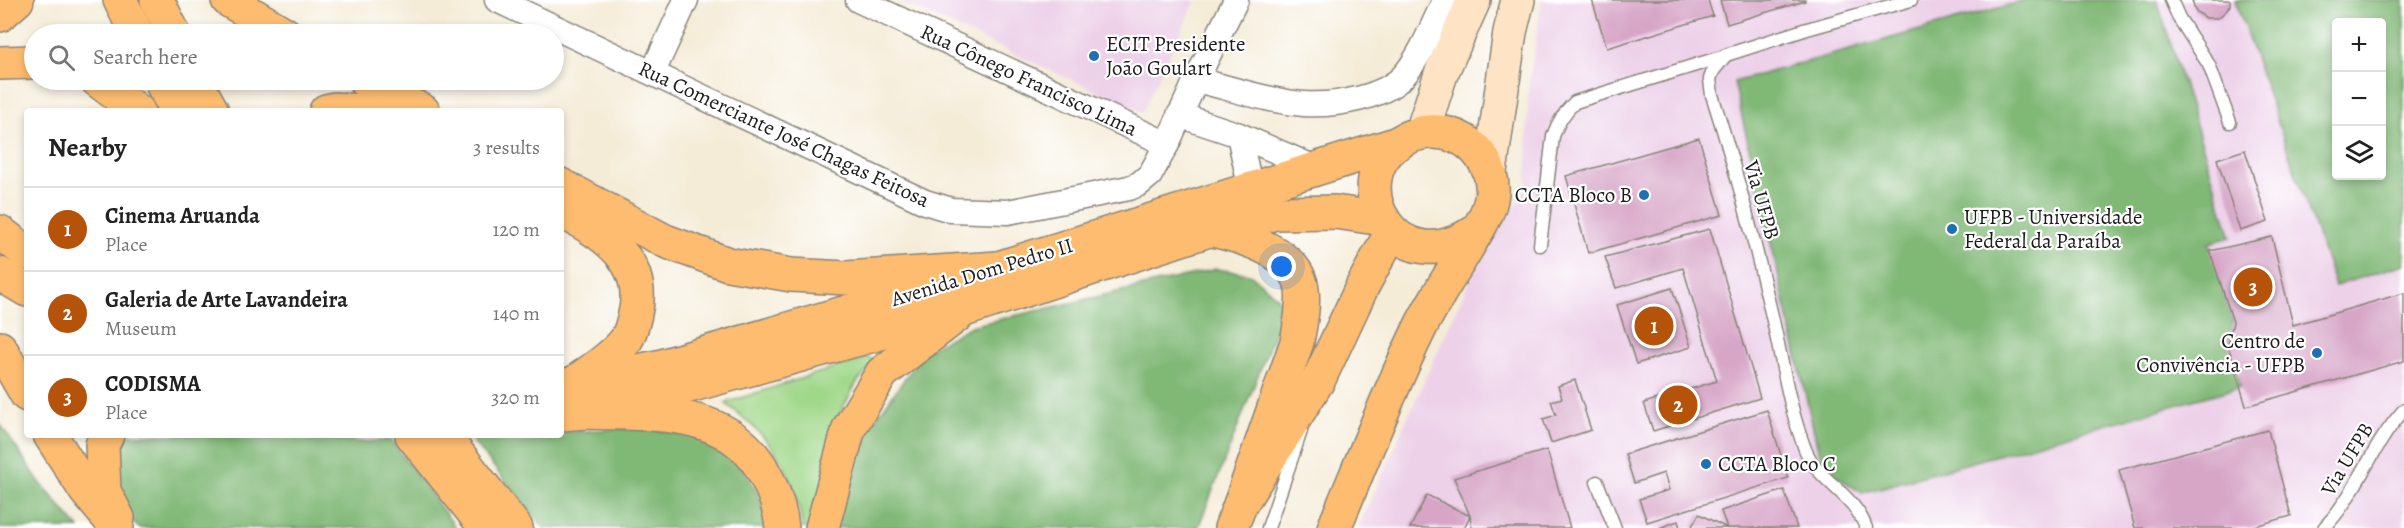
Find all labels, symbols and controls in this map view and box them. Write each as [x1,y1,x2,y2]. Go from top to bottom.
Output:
street label: Rua Cônego Francisco Lima [916,17,1142,143]
map controls [2332,18,2386,180]
button: + [2332,18,2386,72]
search box [24,24,564,90]
place label: ECIT Presidente João Goulart [1106,30,1245,82]
icon: search [45,41,78,74]
text: Search here [93,42,198,72]
marker: ECIT Presidente João Goulart [1087,49,1101,63]
street label: Rua Comerciante José Chagas Feitosa [634,54,934,214]
button: − [2332,72,2386,126]
button: layers [2332,126,2386,180]
text: Nearby [48,130,127,165]
text: 3 results [473,134,540,161]
street label: Via UFPB [1737,156,1787,243]
place label: CCTA Bloco B [1515,181,1632,209]
marker: CCTA Bloco B [1637,188,1651,202]
text: Cinema Aruanda [105,201,260,231]
place label: UFPB - Universidade Federal da Paraíba [1964,203,2143,255]
text: 1 [64,216,71,243]
text: 120 m [492,216,540,243]
marker: UFPB - Universidade Federal da Paraíba [1945,222,1959,236]
text: Place [105,231,147,258]
street label: Avenida Dom Pedro II [887,231,1076,313]
your location [1267,252,1296,281]
pin: 3 [2234,264,2272,310]
text: Galeria de Arte Lavandeira [105,285,348,315]
text: 2 [63,300,72,327]
text: 140 m [493,300,540,327]
pin: 1 [1634,304,1674,348]
text: Museum [105,315,177,342]
place label: Centro de Convivência - UFPB [2136,327,2305,379]
marker: Centro de Convivência - UFPB [2310,346,2324,360]
text: CODISMA [105,369,201,399]
pin: 2 [1658,382,1698,428]
text: 3 [63,384,72,411]
text: 320 m [491,384,540,411]
text: Place [105,399,147,426]
street label: Via UFPB [2314,417,2380,502]
place label: CCTA Bloco C [1718,450,1836,478]
marker: CCTA Bloco C [1699,457,1713,471]

